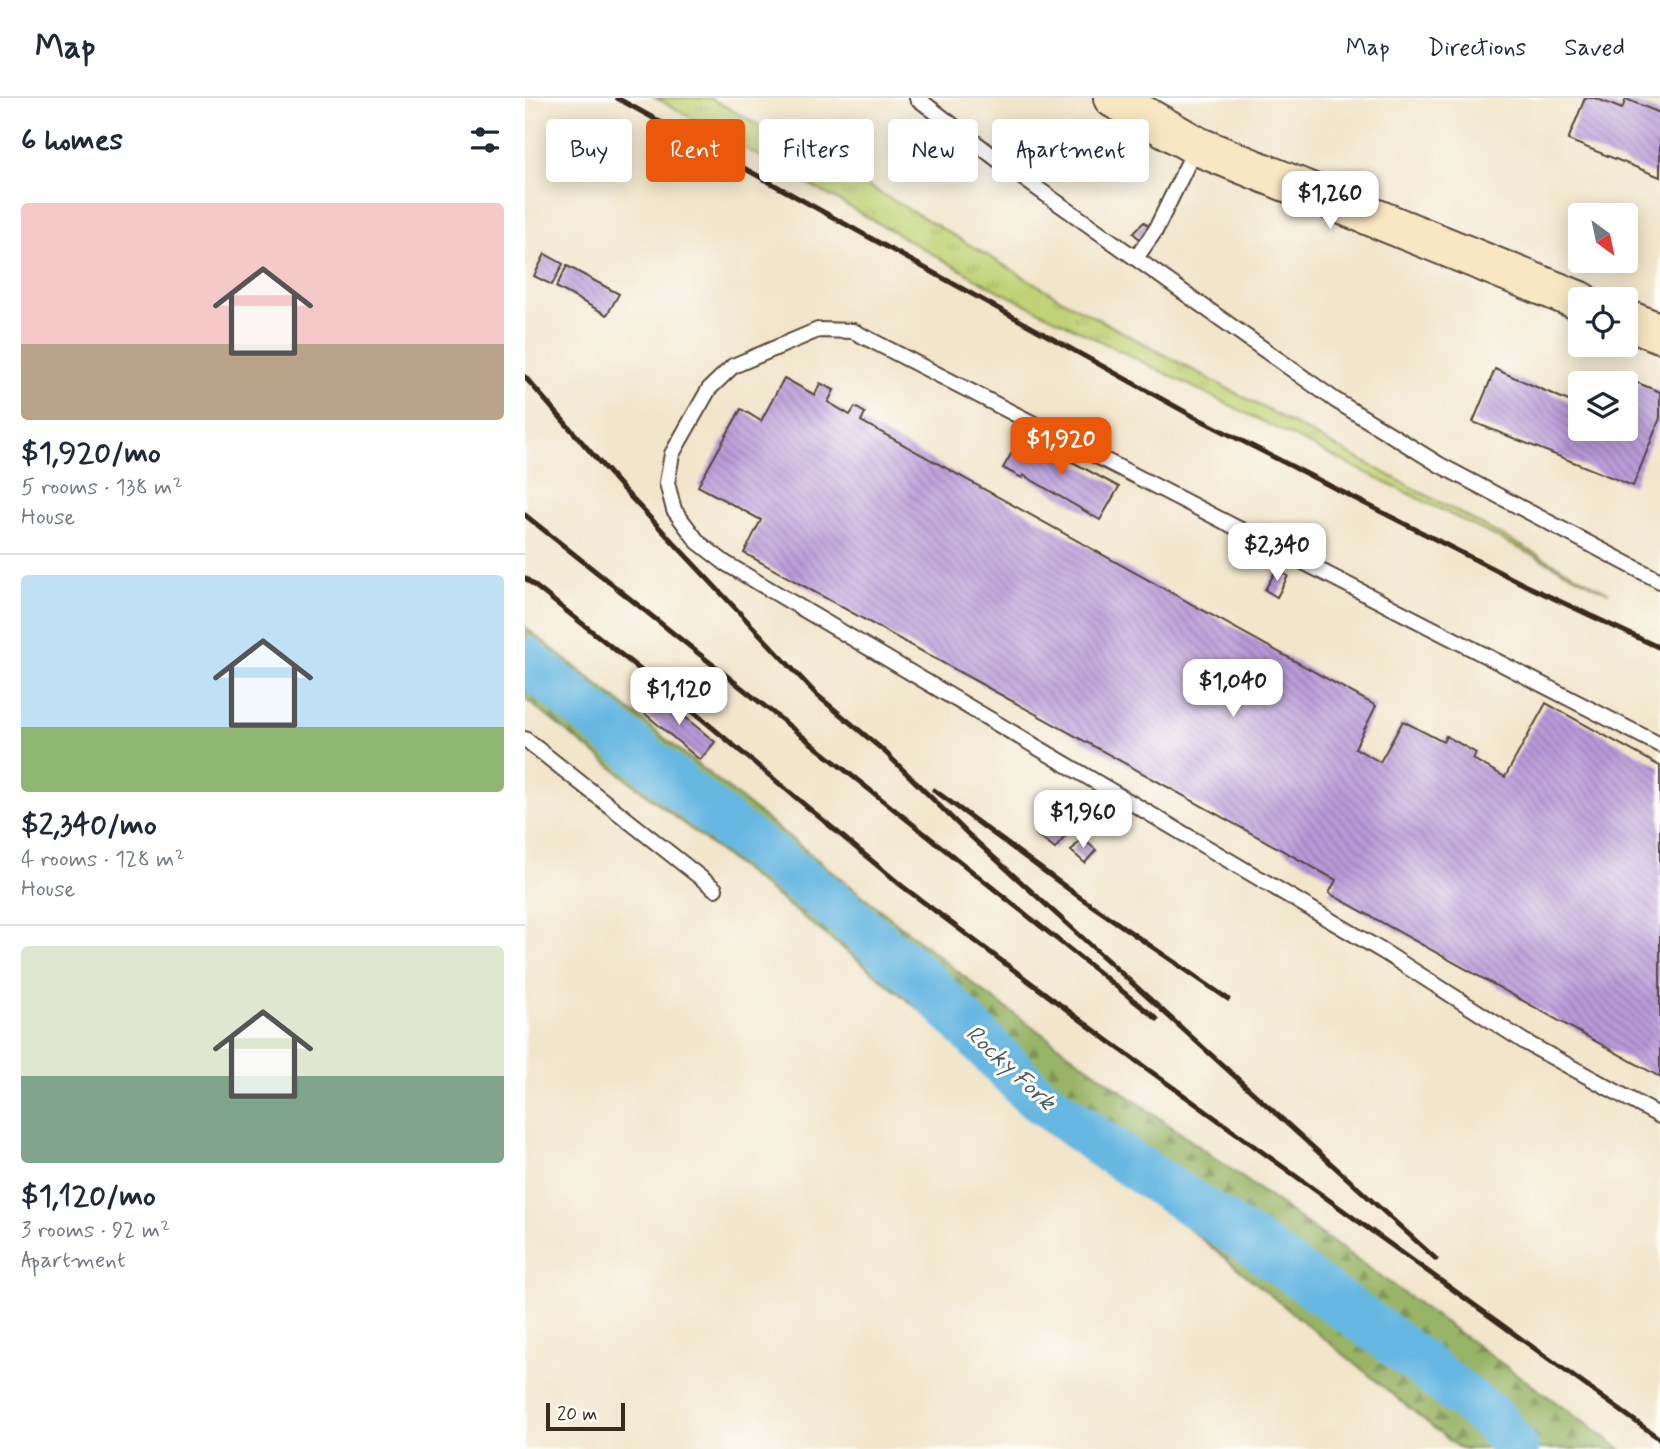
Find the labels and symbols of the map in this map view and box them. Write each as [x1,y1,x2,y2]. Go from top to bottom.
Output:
pin: $1,260 [1273,172,1387,231]
north arrow [1568,203,1638,273]
pin: $1,920 [1004,418,1118,477]
pin: $2,340 [1220,524,1334,583]
pin: $1,040 [1176,660,1290,719]
pin: $1,120 [622,668,736,727]
pin: $1,960 [1026,790,1140,850]
water label: Rocky Fork [958,1019,1063,1119]
scale bar [546,1400,625,1432]

